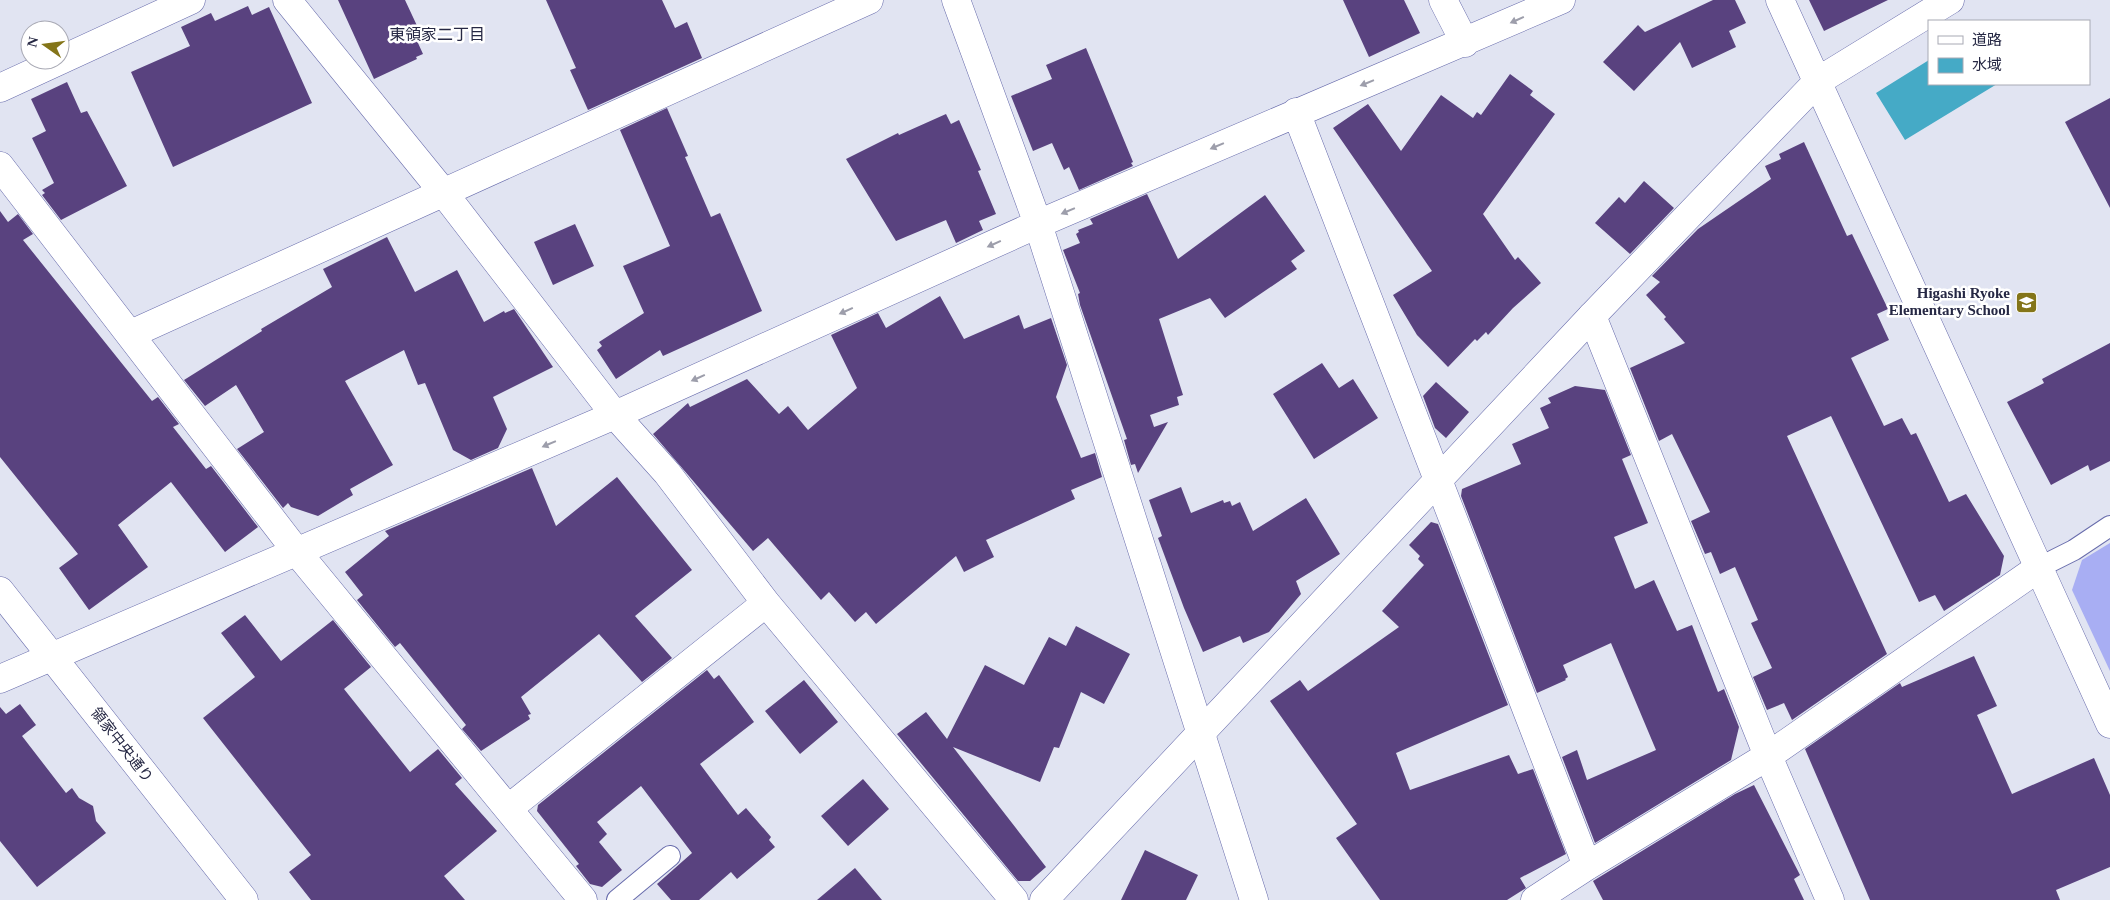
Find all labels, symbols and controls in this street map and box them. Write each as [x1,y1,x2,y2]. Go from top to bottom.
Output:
one-way arrow [1510,16,1524,24]
north arrow [20,20,70,70]
legend [1928,20,2090,85]
district label: 東領家二丁目 [389,26,485,43]
text: 道路 [1972,32,2002,48]
text: N [24,35,41,49]
text: 水域 [1972,57,2002,73]
one-way arrow [1359,79,1374,87]
one-way arrow [1210,143,1224,151]
one-way arrow [1061,207,1075,215]
one-way arrow [987,240,1001,248]
place label: Higashi Ryoke Elementary School [1889,285,2010,318]
school or university icon: Higashi Ryoke Elementary School [2014,290,2038,314]
one-way arrow [839,307,853,315]
one-way arrow [691,374,705,382]
one-way arrow [542,440,556,448]
street label: 領家中央通り [88,705,156,785]

